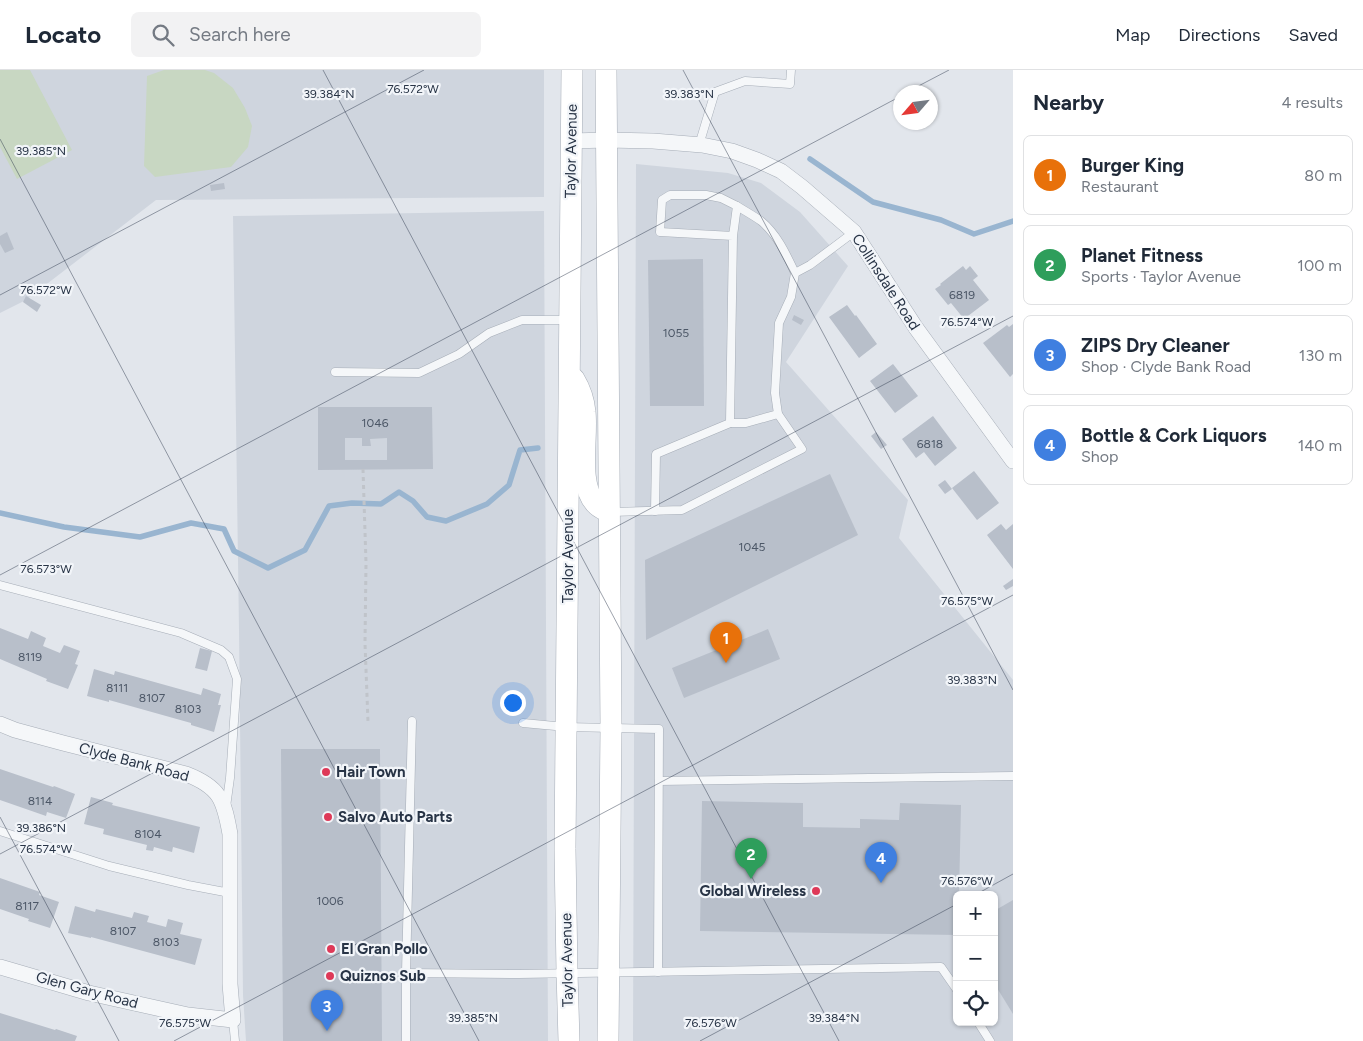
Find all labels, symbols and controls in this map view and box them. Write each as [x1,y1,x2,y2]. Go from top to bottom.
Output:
search box [131,12,481,57]
text: Locato [25,20,101,49]
icon: search [149,21,177,49]
text: Search here [189,23,291,46]
text: Map [1115,24,1150,46]
text: Directions [1178,24,1260,46]
text: Saved [1288,24,1338,46]
text: 76.572°W [387,82,439,96]
north arrow [893,85,938,130]
text: 39.384°N [304,87,354,101]
text: 39.383°N [664,87,714,101]
text: Nearby [1033,90,1104,115]
text: 4 results [1282,93,1343,112]
street label: Taylor Avenue [561,104,581,198]
text: 39.385°N [16,144,66,158]
text: Burger King [1081,154,1184,177]
text: 1 [1047,166,1053,185]
text: 80 m [1304,166,1342,185]
text: Restaurant [1081,177,1159,196]
street label: Collinsdale Road [848,230,924,334]
text: Planet Fitness [1081,244,1203,267]
text: 2 [1045,256,1055,275]
text: 100 m [1297,256,1342,275]
text: Sports · Taylor Avenue [1081,267,1241,286]
text: 76.572°W [20,283,72,297]
house number: 6819 [949,288,975,302]
text: 76.574°W [941,315,994,329]
house number: 1055 [663,326,689,340]
text: ZIPS Dry Cleaner [1081,334,1230,357]
text: 3 [1046,346,1054,365]
text: 130 m [1299,346,1342,365]
text: Shop · Clyde Bank Road [1081,357,1251,376]
house number: 1046 [362,416,389,430]
text: Bottle & Cork Liquors [1081,424,1267,447]
text: 4 [1045,436,1055,455]
text: 140 m [1298,436,1342,455]
house number: 6818 [917,437,943,451]
text: Shop [1081,447,1119,466]
street label: Taylor Avenue [559,509,577,603]
house number: 1045 [738,540,766,554]
text: 76.573°W [20,562,72,576]
text: 76.575°W [941,594,993,608]
pin: 1 [710,622,742,663]
house number: 8119 [18,650,42,664]
text: 39.383°N [947,673,997,687]
house number: 8111 [106,681,128,695]
your location [500,690,526,716]
house number: 8107 [139,691,166,705]
house number: 8103 [175,702,201,716]
street label: Clyde Bank Road [77,739,191,785]
place label: Hair Town [336,763,406,781]
marker: Hair Town [320,766,332,778]
house number: 8114 [28,794,53,808]
place label: Salvo Auto Parts [338,808,452,826]
marker: Salvo Auto Parts [322,811,334,823]
text: 39.386°N [16,821,66,835]
house number: 8104 [134,827,162,841]
pin: 2 [735,838,767,879]
text: 76.574°W [20,842,73,856]
pin: 4 [865,842,897,883]
text: 76.576°W [941,874,993,888]
place label: Global Wireless [700,882,806,900]
marker: Global Wireless [810,885,822,897]
map controls [953,891,998,1026]
button: + [953,891,998,936]
house number: 1006 [316,894,344,908]
house number: 8117 [15,899,39,913]
street label: Taylor Avenue [557,913,577,1007]
house number: 8107 [110,924,137,938]
house number: 8103 [153,935,179,949]
button: − [953,936,998,981]
place label: El Gran Pollo [341,940,428,958]
marker: El Gran Pollo [325,943,337,955]
place label: Quiznos Sub [340,967,426,985]
street label: Glen Gary Road [34,968,140,1012]
marker: Quiznos Sub [324,970,336,982]
button: locate [953,981,998,1026]
pin: 3 [311,990,343,1031]
text: 39.385°N [448,1011,498,1025]
text: 39.384°N [809,1011,859,1025]
text: 76.575°W [159,1016,211,1030]
text: 76.576°W [685,1016,737,1030]

